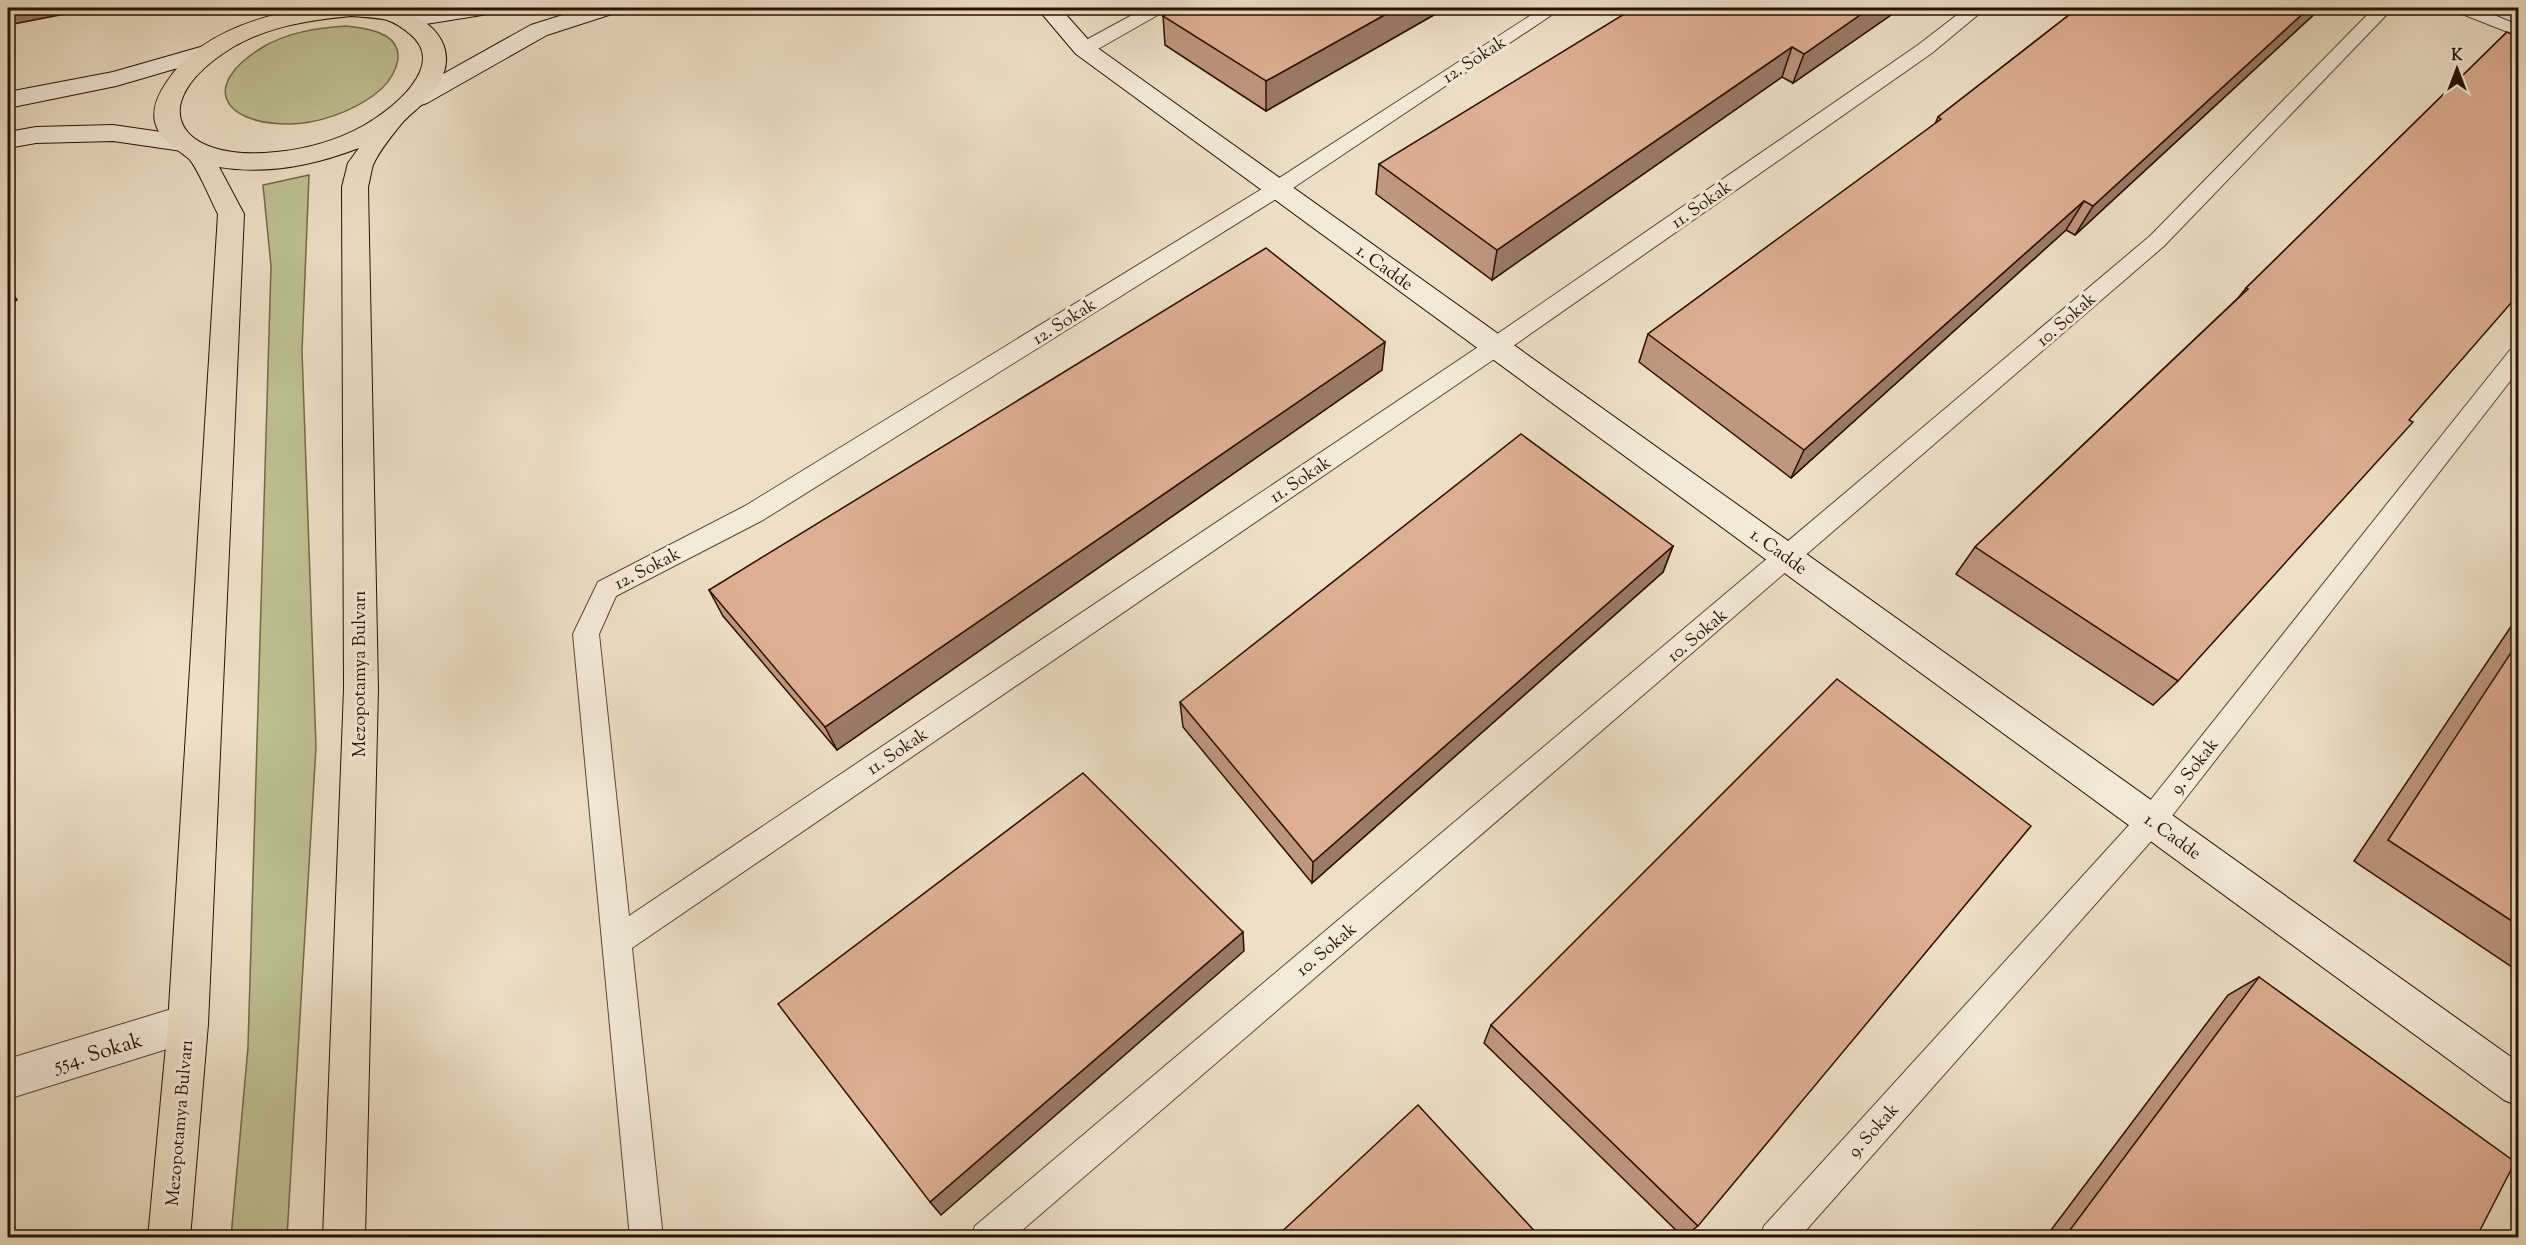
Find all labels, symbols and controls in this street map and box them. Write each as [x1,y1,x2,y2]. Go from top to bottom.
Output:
street label: 12. Sokak [1438,30,1512,91]
north arrow [2427,39,2487,99]
text: K [2451,45,2463,68]
street label: 11. Sokak [1666,175,1738,236]
street label: 1. Cadde [1350,239,1418,298]
street label: 10. Sokak [2032,287,2103,354]
street label: 12. Sokak [1028,293,1102,353]
street label: 11. Sokak [1265,450,1337,511]
street label: 1. Cadde [1744,523,1812,582]
street label: 12. Sokak [610,542,686,598]
street label: Mezopotamya Bulvarı [348,591,374,757]
street label: 10. Sokak [1662,603,1734,670]
street label: 11. Sokak [862,722,934,783]
street label: 9. Sokak [2165,733,2226,801]
street label: 1. Cadde [2138,808,2206,867]
street label: 10. Sokak [1291,917,1363,984]
street label: 554. Sokak [50,1026,147,1082]
street label: Mezopotamya Bulvarı [161,1039,201,1207]
street label: 9. Sokak [1843,1098,1906,1164]

